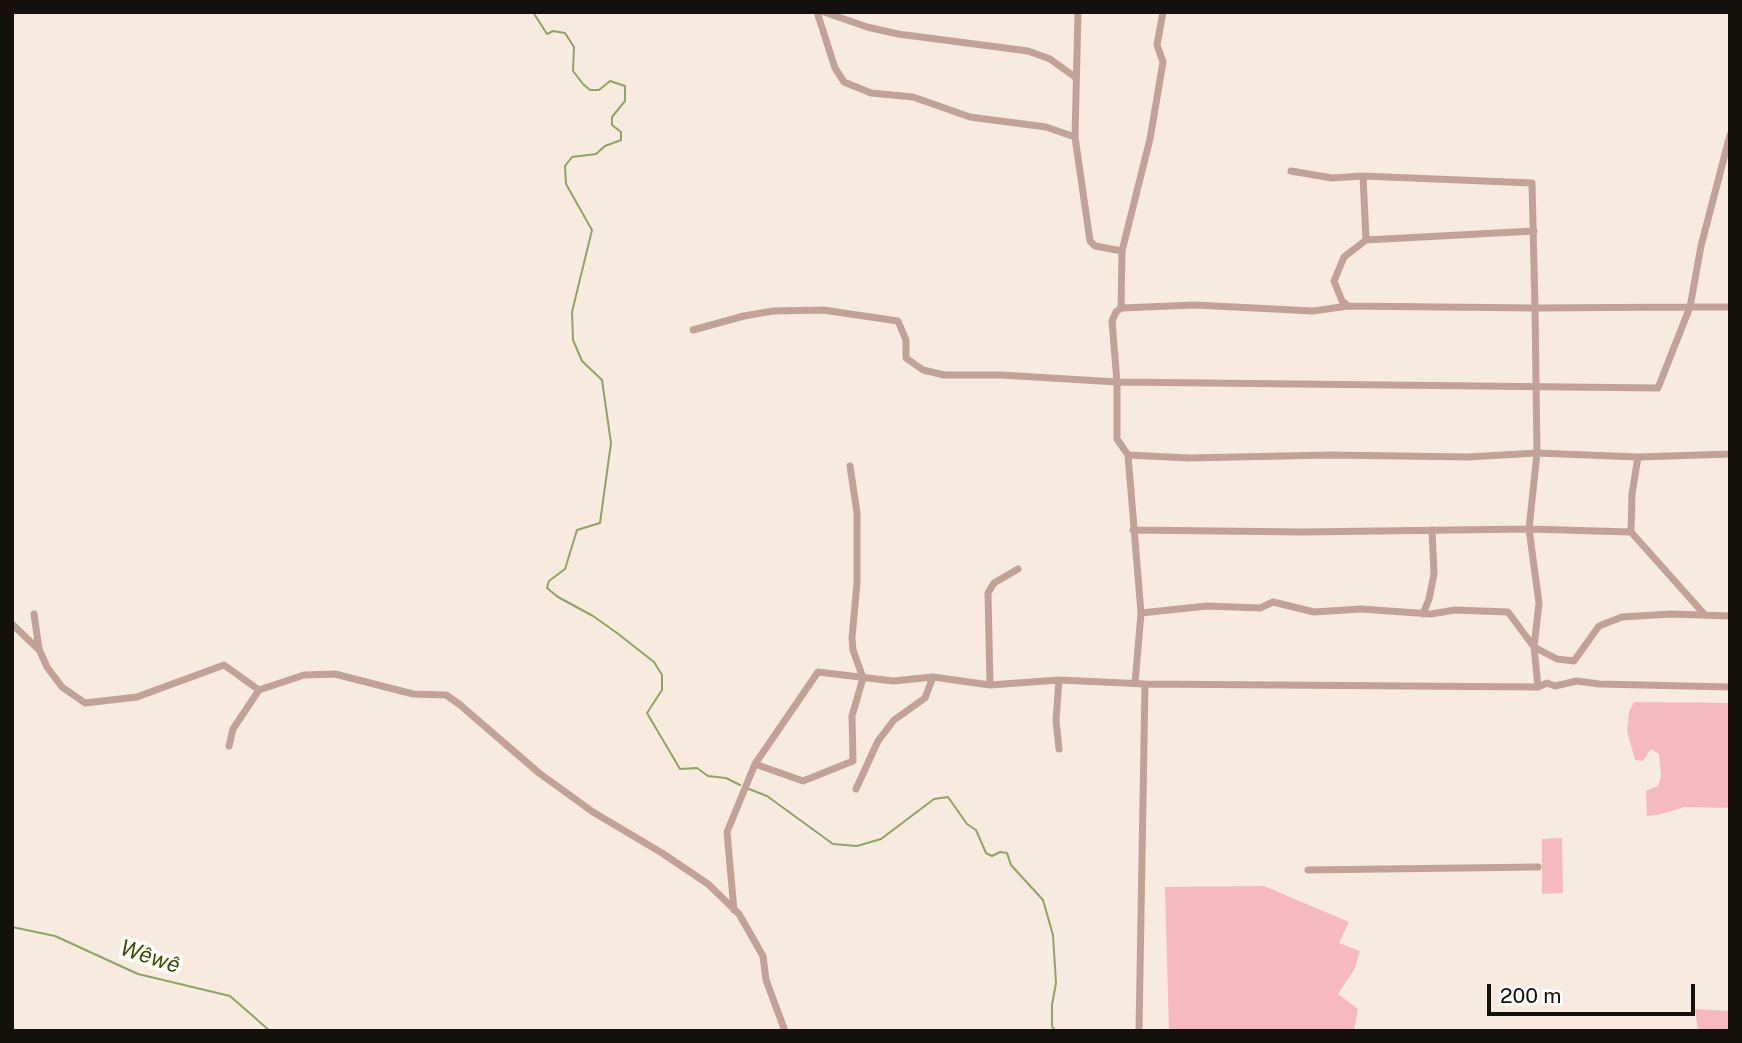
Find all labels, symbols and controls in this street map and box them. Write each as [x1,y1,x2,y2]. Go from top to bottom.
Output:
water label: Wêwê [116,934,184,980]
scale bar [1490,970,1698,1014]
text: 200 m [1500,983,1561,1008]

